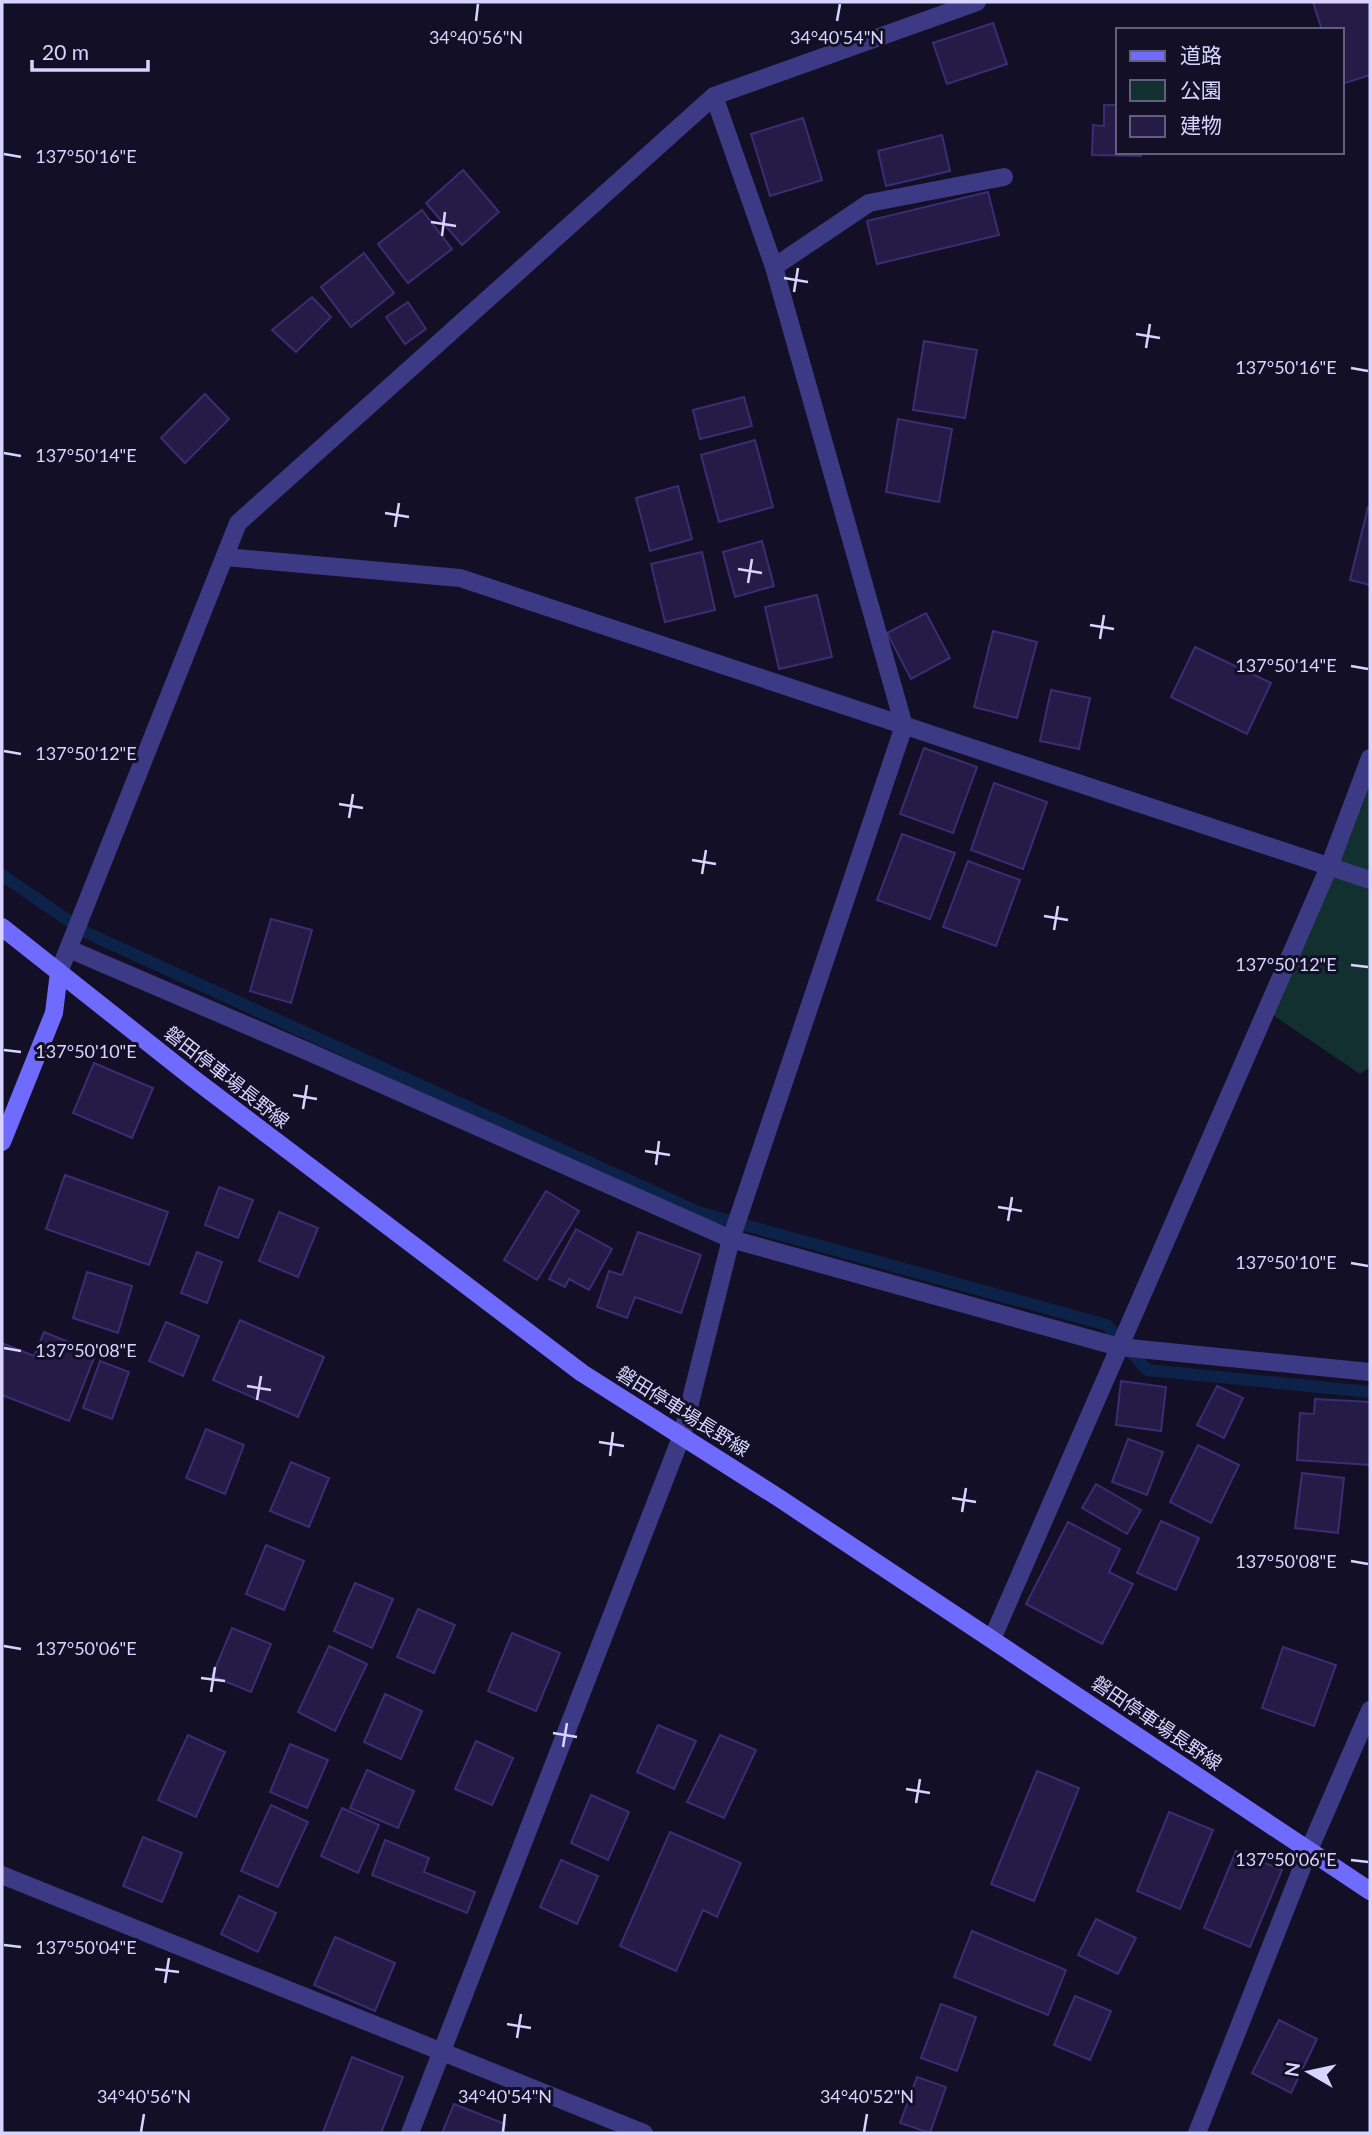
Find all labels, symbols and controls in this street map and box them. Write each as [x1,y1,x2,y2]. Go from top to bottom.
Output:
text: 34°40'56"N [429,26,523,48]
text: 34°40'54"N [790,26,884,48]
scale bar [32,28,147,72]
legend [1116,28,1344,154]
text: 20 m [42,39,89,64]
text: 道路 [1180,42,1222,67]
text: 公園 [1180,77,1222,102]
text: 建物 [1180,112,1222,137]
text: 137°50'16"E [35,145,137,167]
text: 137°50'16"E [1235,356,1337,378]
text: 137°50'14"E [35,444,137,466]
text: 137°50'14"E [1235,654,1337,676]
text: 137°50'12"E [35,742,137,764]
text: 137°50'12"E [1235,953,1337,975]
street label: 磐田停車場長野線 [160,1021,294,1132]
text: 137°50'10"E [35,1040,137,1062]
text: 137°50'10"E [1235,1251,1337,1273]
text: 137°50'08"E [35,1339,137,1361]
street label: 磐田停車場長野線 [613,1361,754,1461]
text: 137°50'08"E [1235,1550,1337,1572]
text: 137°50'06"E [35,1637,137,1659]
street label: 磐田停車場長野線 [1088,1671,1227,1775]
text: 137°50'06"E [1235,1848,1337,1870]
text: 137°50'04"E [35,1936,137,1958]
north arrow [1274,2037,1344,2107]
text: N [1279,2060,1304,2078]
text: 34°40'56"N [97,2085,191,2107]
text: 34°40'54"N [458,2085,552,2107]
text: 34°40'52"N [820,2085,914,2107]

